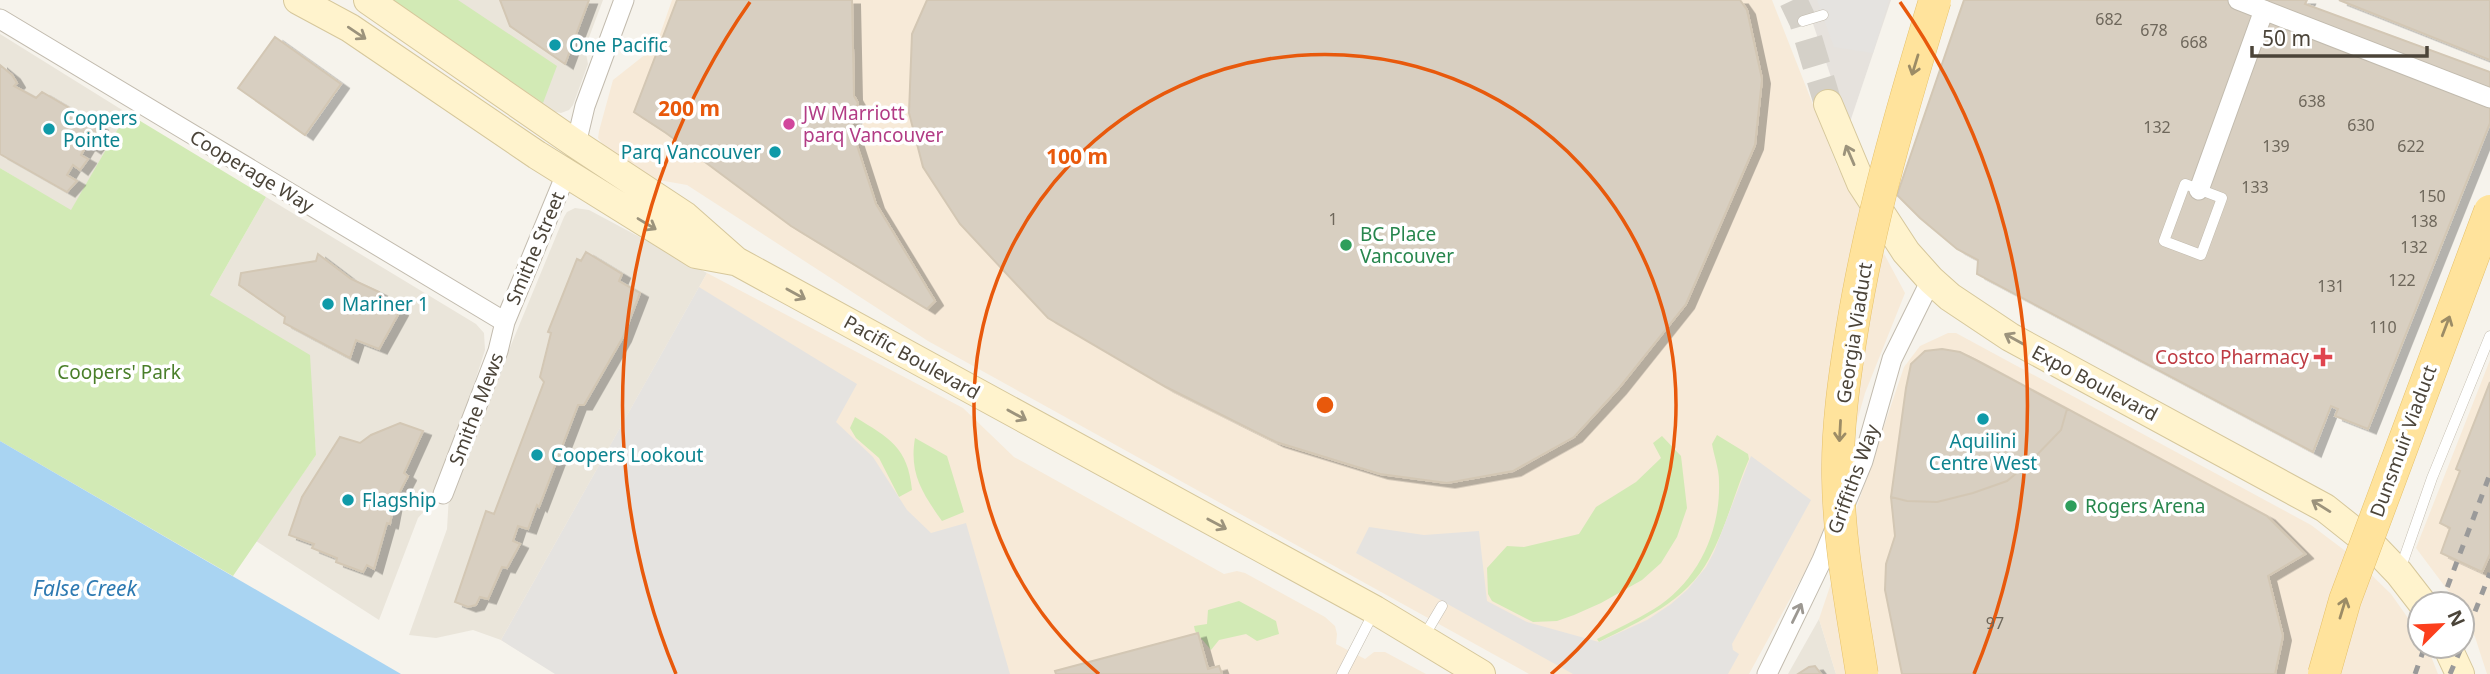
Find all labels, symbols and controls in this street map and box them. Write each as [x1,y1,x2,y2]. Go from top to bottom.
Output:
house number: 682 [2095,8,2123,30]
scale bar [2252,14,2427,58]
house number: 678 [2140,19,2168,41]
text: 50 m [2262,24,2311,52]
one-way arrow [347,26,366,40]
house number: 668 [2180,31,2208,53]
place label: One Pacific [569,32,668,58]
marker: One Pacific [547,37,563,53]
one-way arrow [1907,54,1920,76]
house number: 638 [2298,90,2326,112]
text: 200 m [658,94,720,122]
place label: JW Marriott parq Vancouver [801,100,944,148]
place label: Coopers Pointe [63,105,137,153]
house number: 630 [2347,114,2375,136]
marker: JW Marriott parq Vancouver [781,116,797,132]
house number: 132 [2143,116,2171,138]
marker: Coopers Pointe [41,121,57,137]
street label: Cooperage Way [185,124,319,218]
house number: 139 [2262,135,2290,157]
house number: 622 [2397,135,2425,157]
place label: Parq Vancouver [621,139,761,165]
text: 100 m [1046,142,1108,170]
marker: Parq Vancouver [767,144,783,160]
one-way arrow [1842,145,1855,167]
house number: 133 [2241,176,2269,198]
house number: 150 [2418,185,2446,207]
street label: Smithe Street [500,187,571,308]
house number: 1 [1328,208,1338,230]
house number: 138 [2410,210,2438,232]
one-way arrow [637,218,657,232]
place label: BC Place Vancouver [1360,221,1454,269]
house number: 132 [2400,236,2428,258]
marker: BC Place Vancouver [1338,237,1354,253]
street label: Georgia Viaduct [1830,261,1878,405]
house number: 122 [2388,269,2416,291]
house number: 131 [2317,275,2345,297]
one-way arrow [786,287,806,301]
place label: Mariner 1 [342,291,429,317]
marker: Mariner 1 [320,296,336,312]
street label: Pacific Boulevard [839,309,985,405]
one-way arrow [2441,315,2454,337]
house number: 110 [2369,316,2397,338]
one-way arrow [2004,332,2025,345]
street label: Expo Boulevard [2028,339,2162,427]
place label: Costco Pharmacy [2155,344,2309,370]
street label: Smithe Mews [443,349,509,469]
marker: Costco Pharmacy [2315,349,2331,365]
park label: Coopers' Park [57,359,181,385]
street label: Dunsmuir Viaduct [2363,361,2443,521]
centre of rings [1313,393,1337,417]
one-way arrow [1007,408,1027,422]
marker: Aquilini Centre West [1975,411,1991,427]
street label: Griffiths Way [1821,420,1885,537]
one-way arrow [1834,420,1847,443]
place label: Aquilini Centre West [1929,428,2037,476]
place label: Coopers Lookout [551,442,704,468]
marker: Coopers Lookout [529,447,545,463]
place label: Flagship [362,487,437,513]
marker: Flagship [340,492,356,508]
place label: Rogers Arena [2085,493,2205,519]
marker: Rogers Arena [2063,498,2079,514]
one-way arrow [2312,499,2332,513]
one-way arrow [1207,517,1227,531]
water label: False Creek [33,574,139,602]
north arrow [2406,590,2476,660]
one-way arrow [2337,598,2350,620]
one-way arrow [1790,603,1804,624]
text: N [2442,606,2472,630]
house number: 97 [1986,612,2004,634]

